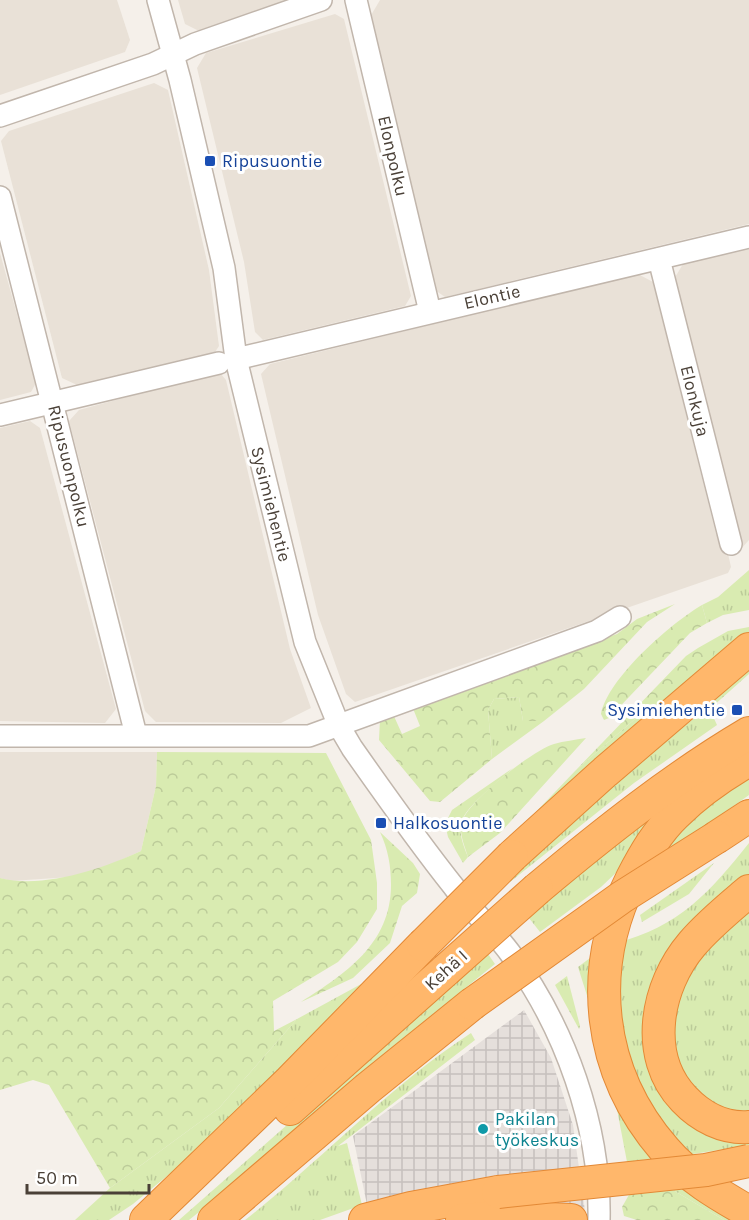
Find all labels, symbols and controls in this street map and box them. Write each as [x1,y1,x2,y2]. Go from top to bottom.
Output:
street label: Elonpolku [373,113,413,199]
place label: Ripusuontie [222,150,322,172]
marker: Ripusuontie [203,154,217,168]
street label: Elontie [462,280,522,314]
street label: Elonkuja [676,363,714,439]
street label: Ripusuonpolku [43,403,95,529]
street label: Sysimiehentie [246,444,296,564]
place label: Sysimiehentie [607,699,725,721]
marker: Sysimiehentie [730,703,744,717]
place label: Halkosuontie [393,812,502,834]
marker: Halkosuontie [374,816,388,830]
street label: Kehä I [420,945,472,995]
place label: Pakilan työkeskus [495,1108,579,1151]
marker: Pakilan työkeskus [476,1122,490,1136]
scale bar [27,1157,148,1195]
text: 50 m [36,1167,78,1189]

